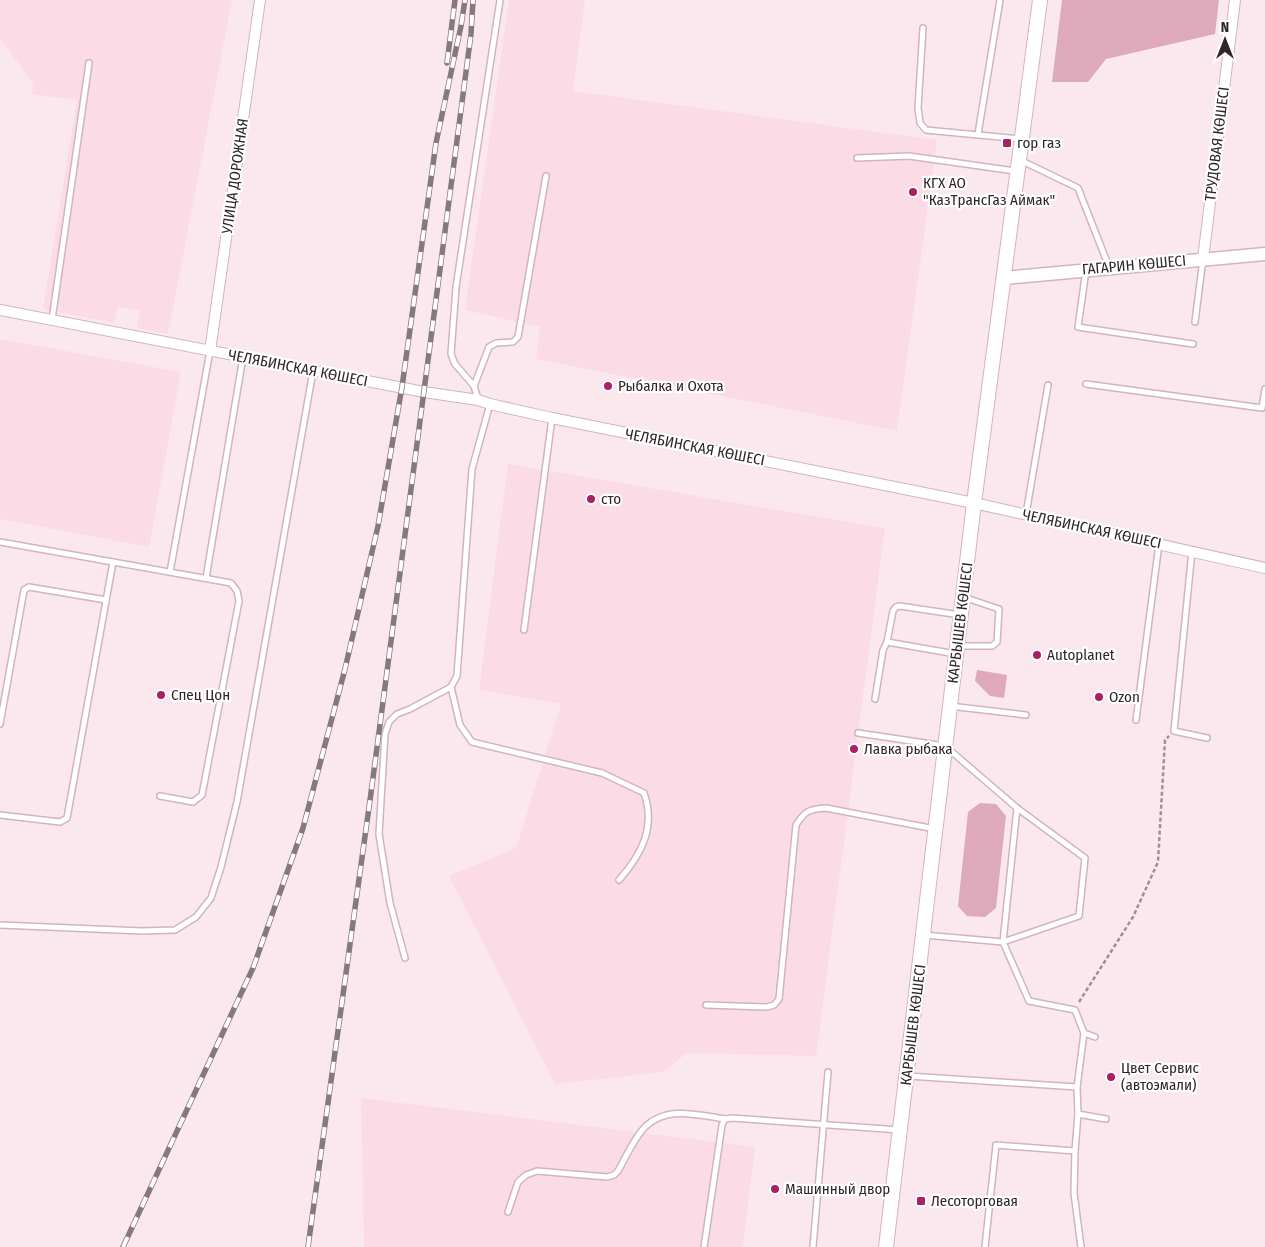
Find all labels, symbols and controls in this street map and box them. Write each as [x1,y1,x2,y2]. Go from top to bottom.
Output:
north arrow [1200,15,1250,65]
text: N [1221,19,1229,36]
street label: ТРУДОВАЯ КӨШЕСІ [1201,86,1233,202]
street label: УЛИЦА ДОРОЖНАЯ [218,117,252,236]
place label: гор газ [1017,134,1061,152]
marker: гор газ [1001,137,1013,149]
place label: КГХ АО "КазТрансГаз Аймак" [923,174,1055,209]
marker: КГХ АО "КазТрансГаз Аймак" [907,186,919,198]
street label: ГАГАРИН КӨШЕСІ [1081,251,1187,279]
street label: ЧЕЛЯБИНСКАЯ КӨШЕСІ [227,346,369,390]
place label: Рыбалка и Охота [618,377,724,395]
marker: Рыбалка и Охота [602,380,614,392]
street label: ЧЕЛЯБИНСКАЯ КӨШЕСІ [624,425,766,469]
place label: сто [601,490,621,508]
marker: сто [585,493,597,505]
street label: ЧЕЛЯБИНСКАЯ КӨШЕСІ [1021,505,1163,553]
street label: КАРБЫШЕВ КӨШЕСІ [944,561,976,685]
place label: Autoplanet [1047,646,1115,664]
marker: Autoplanet [1031,649,1043,661]
place label: Спец Цон [171,686,230,704]
place label: Ozon [1109,688,1140,706]
marker: Спец Цон [155,689,167,701]
marker: Ozon [1093,691,1105,703]
place label: Лавка рыбака [864,740,953,758]
marker: Лавка рыбака [848,743,860,755]
street label: КАРБЫШЕВ КӨШЕСІ [897,963,929,1087]
place label: Цвет Сервис (автоэмали) [1121,1059,1200,1094]
marker: Цвет Сервис (автоэмали) [1105,1071,1117,1083]
place label: Машинный двор [785,1180,890,1198]
marker: Машинный двор [769,1183,781,1195]
place label: Лесоторговая [931,1192,1018,1210]
marker: Лесоторговая [915,1195,927,1207]

